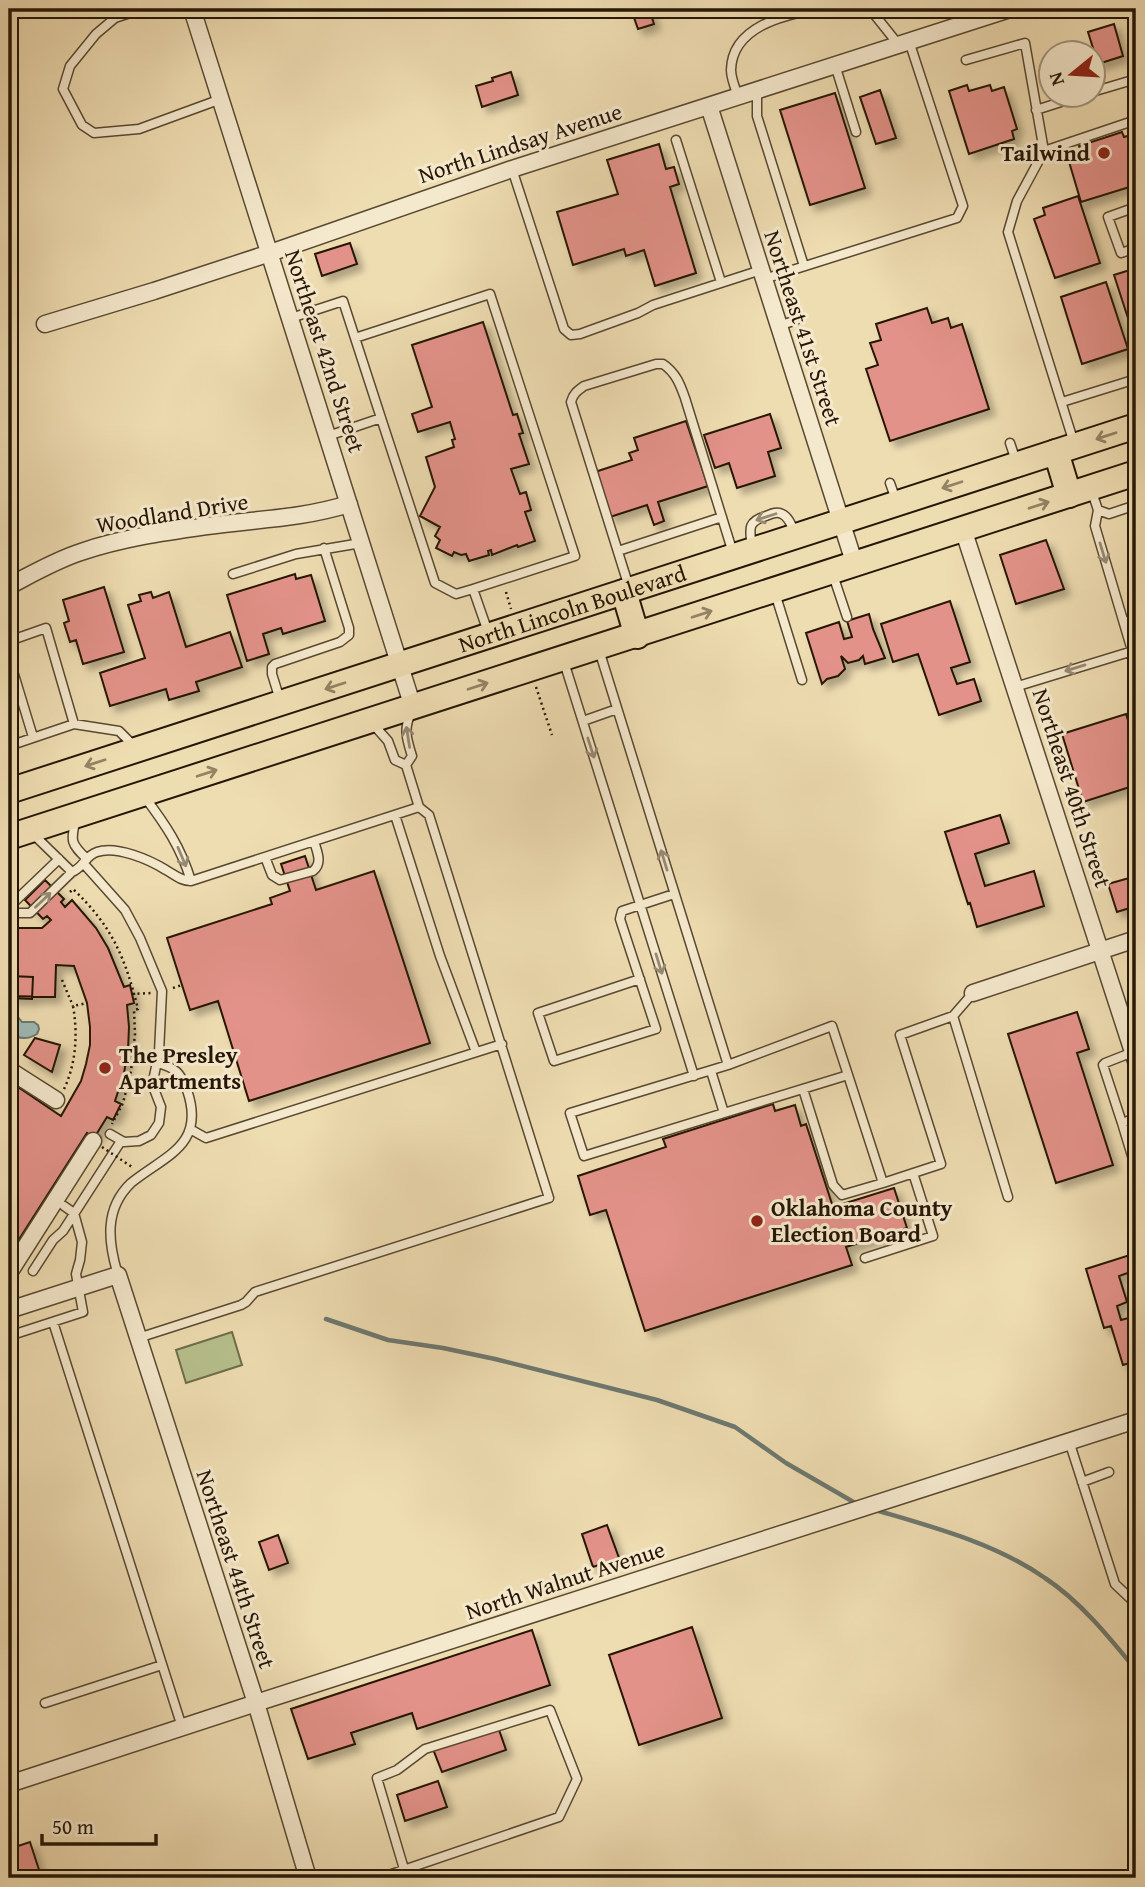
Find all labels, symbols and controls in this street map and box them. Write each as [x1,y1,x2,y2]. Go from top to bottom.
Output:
north arrow [1036,38,1106,108]
text: N [1040,69,1071,90]
street label: North Lindsay Avenue [414,94,626,191]
place label: Tailwind [1001,136,1091,169]
marker: Tailwind [1096,145,1112,161]
street label: Northeast 41st Street [756,226,851,430]
street label: Northeast 42nd Street [277,245,374,457]
one-way arrow [1095,430,1117,443]
one-way arrow [941,480,963,493]
street label: Woodland Drive [93,484,250,541]
one-way arrow [1028,497,1050,510]
one-way arrow [756,511,778,524]
one-way arrow [1097,542,1110,564]
street label: North Lincoln Boulevard [454,556,691,660]
one-way arrow [691,607,713,620]
one-way arrow [1065,663,1087,676]
one-way arrow [467,679,489,691]
one-way arrow [324,680,346,693]
street label: Northeast 40th Street [1025,684,1120,892]
one-way arrow [401,726,414,749]
one-way arrow [586,736,598,758]
one-way arrow [84,757,106,770]
one-way arrow [196,766,218,778]
one-way arrow [177,845,190,867]
one-way arrow [656,849,669,871]
one-way arrow [34,891,51,908]
one-way arrow [654,953,667,975]
place label: The Presley Apartments [119,1038,241,1097]
marker: The Presley Apartments [97,1060,113,1076]
place label: Oklahoma County Election Board [771,1191,953,1250]
marker: Oklahoma County Election Board [749,1213,765,1229]
street label: Northeast 44th Street [189,1465,284,1673]
street label: North Walnut Avenue [461,1532,669,1627]
scale bar [42,1803,156,1847]
text: 50 m [52,1811,94,1842]

